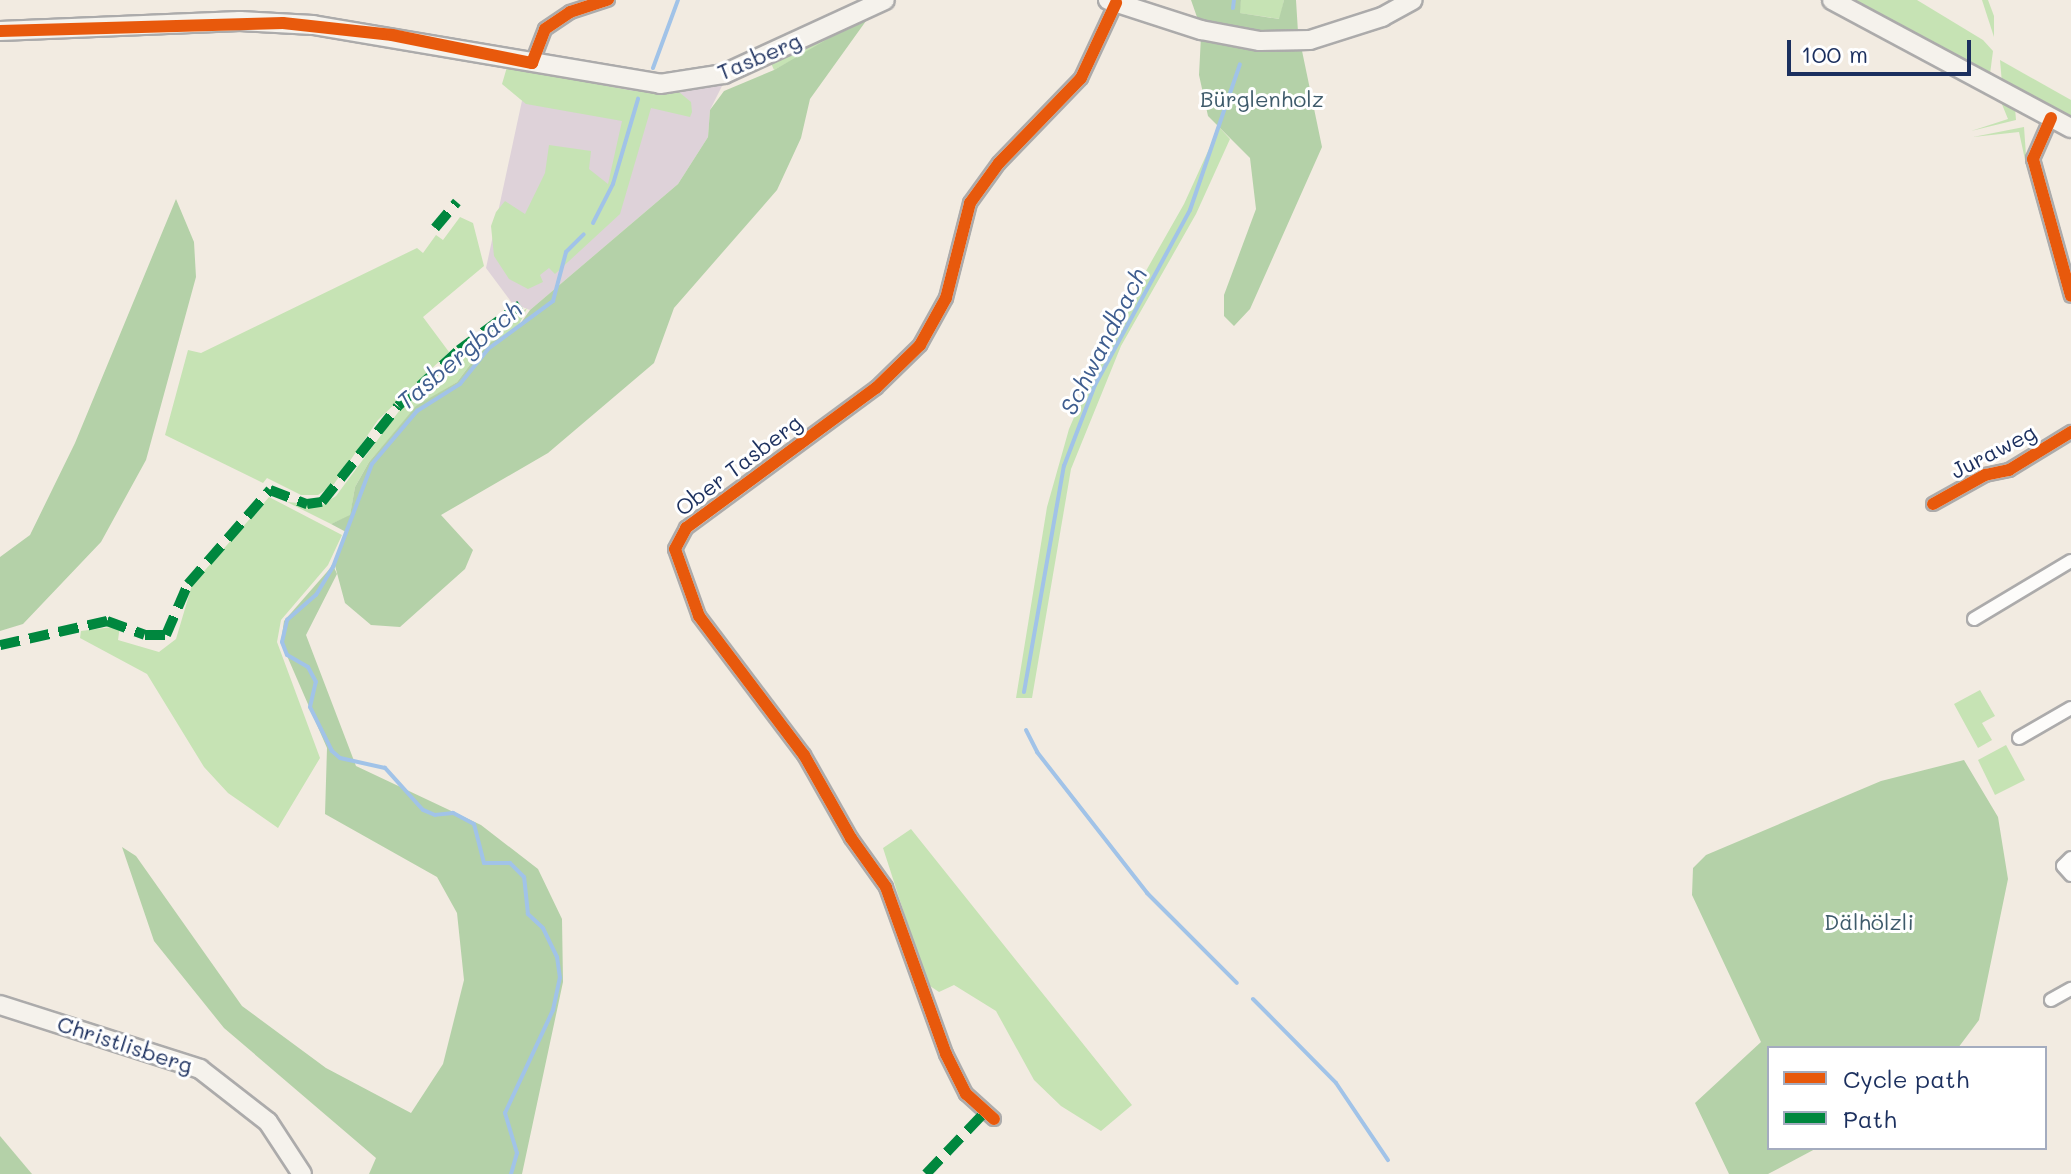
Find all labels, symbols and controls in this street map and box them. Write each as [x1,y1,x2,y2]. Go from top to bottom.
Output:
scale bar [1791,24,1975,74]
street label: Tasberg [713,27,805,85]
text: 100 m [1801,38,1868,69]
park label: Bürglenholz [1200,86,1324,112]
water label: Schwandbach [1054,263,1152,419]
water label: Tasbergbach [391,294,527,416]
street label: Ober Tasberg [670,409,806,521]
street label: Juraweg [1946,418,2040,484]
park label: Dälhölzli [1824,909,1914,935]
street label: Christlisberg [54,1010,196,1078]
legend [1767,1046,2047,1150]
text: Cycle path [1843,1063,1969,1094]
text: Path [1843,1103,1897,1134]

